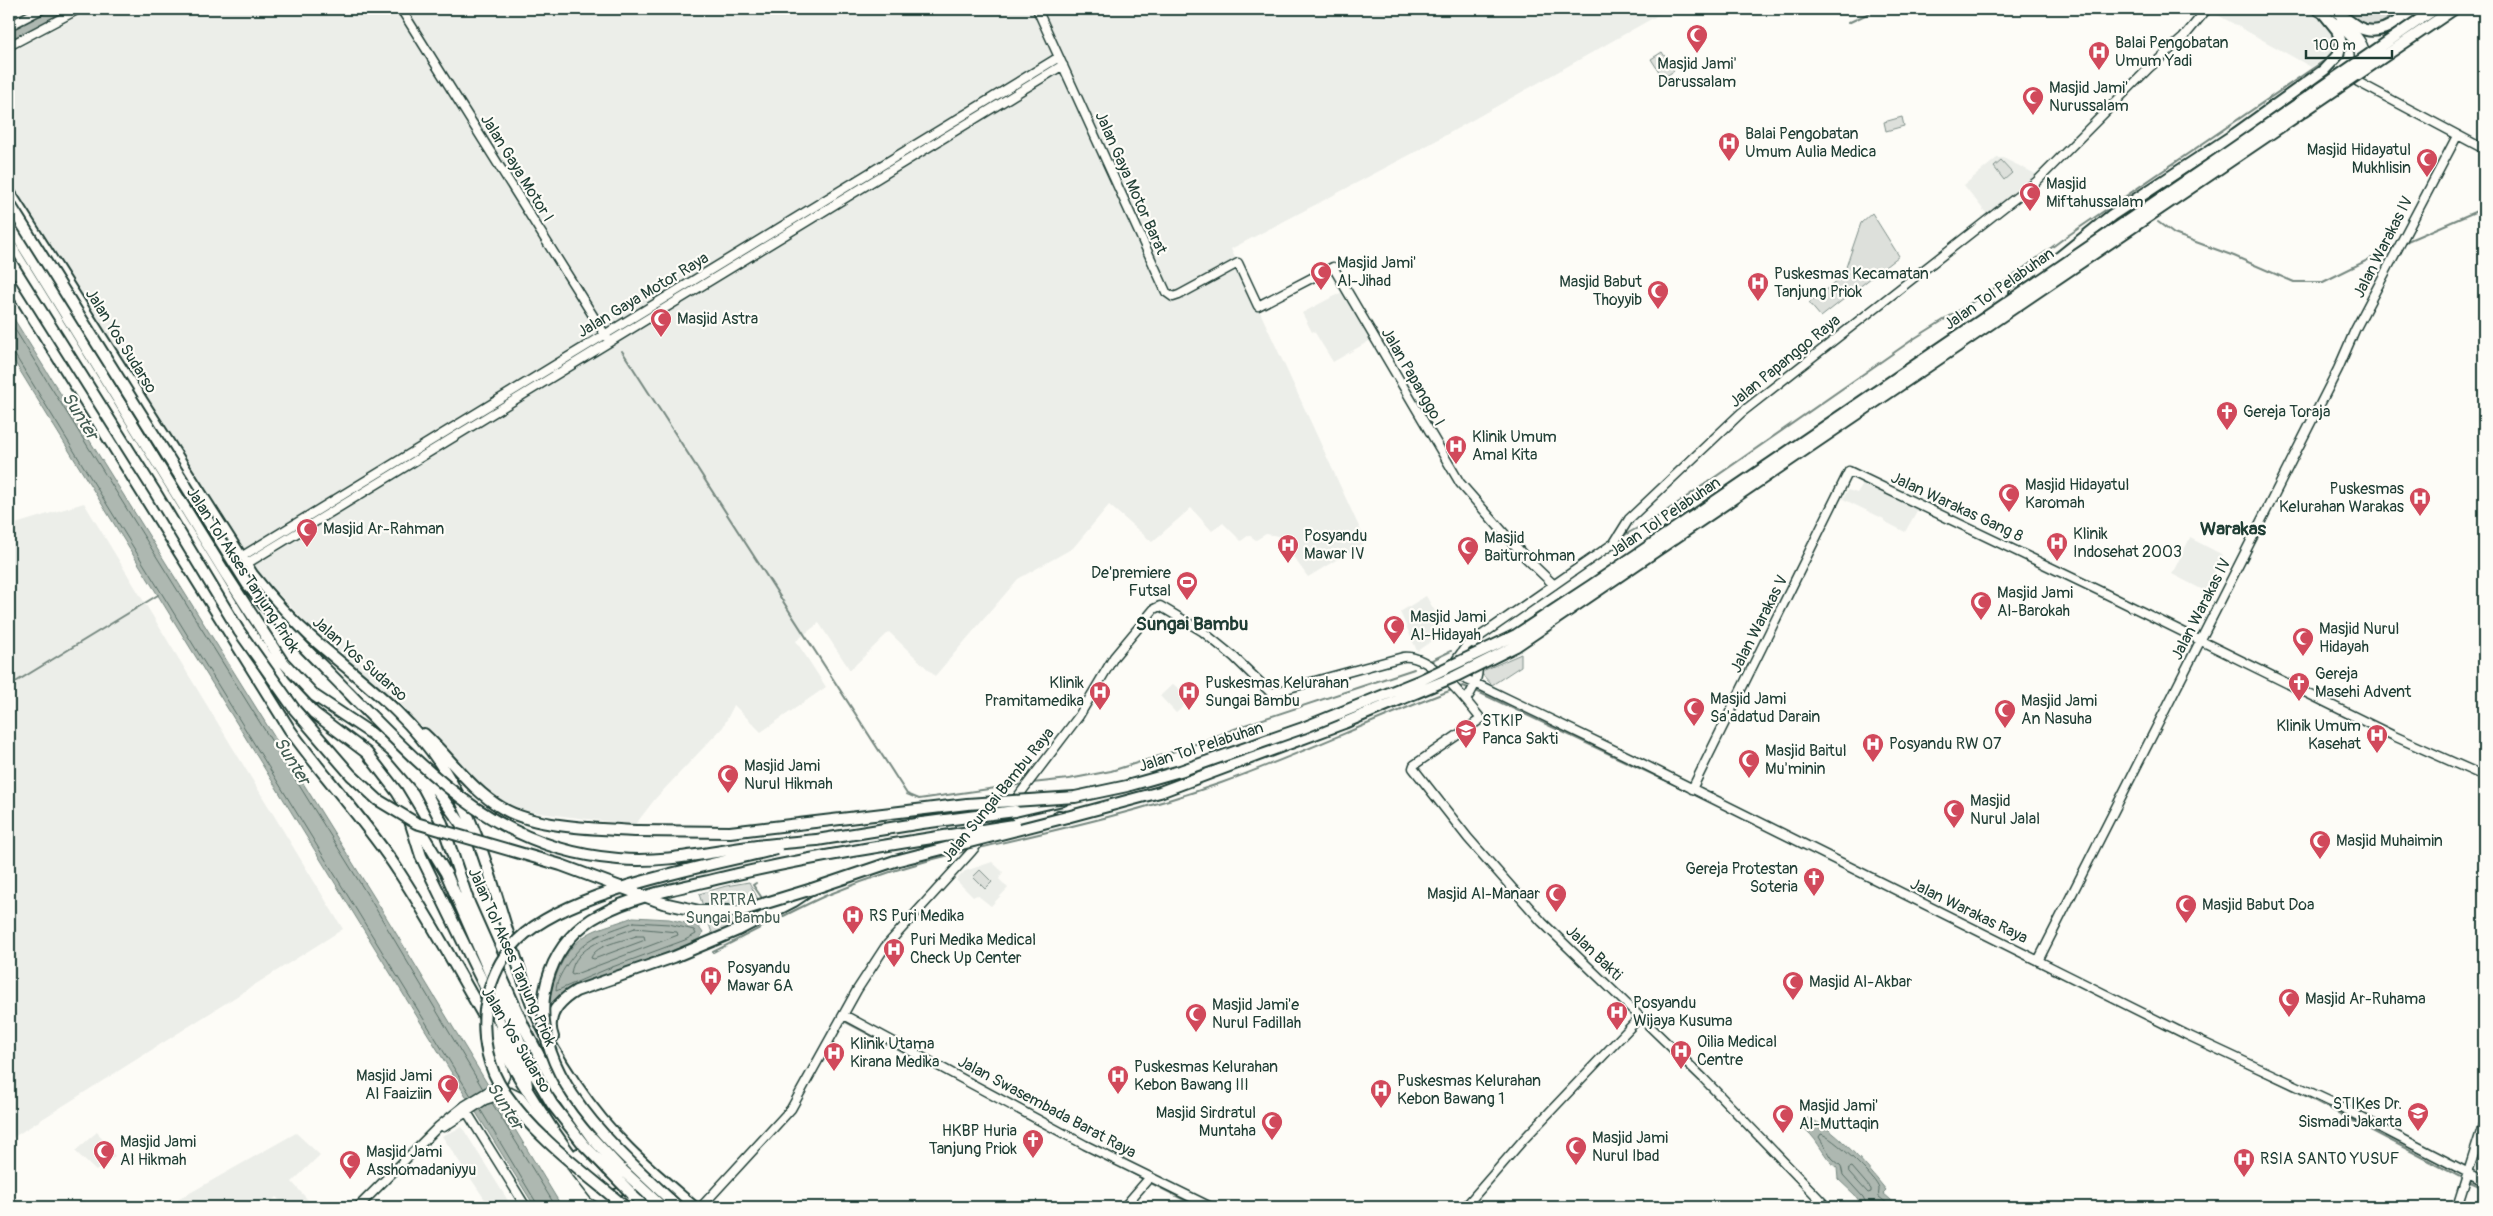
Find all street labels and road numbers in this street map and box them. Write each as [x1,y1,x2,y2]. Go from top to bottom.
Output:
street label: Jalan Gaya Motor Barat [1091,109,1172,258]
street label: Jalan Gaya Motor I [476,111,558,225]
street label: Jalan Warakas IV [2349,193,2417,301]
street label: Jalan Tol Pelabuhan [1940,244,2058,334]
street label: Jalan Gaya Motor Raya [574,248,712,342]
street label: Jalan Yos Sudarso [81,285,161,397]
street label: Jalan Papanggo Raya [1726,310,1844,412]
street label: Jalan Papanggo I [1377,324,1449,430]
street label: Jalan Warakas Gang 8 [1888,468,2026,546]
street label: Jalan Tol Pelabuhan [1606,472,1724,562]
street label: Jalan Tol Akses Tanjung Priok [182,483,304,657]
street label: Jalan Warakas IV [2167,555,2235,663]
street label: Jalan Warakas V [1726,572,1792,676]
street label: Jalan Yos Sudarso [308,612,412,706]
street label: Jalan Tol Pelabuhan [1136,717,1266,777]
street label: Jalan Sungai Bambu Raya [937,724,1059,866]
street label: Jalan Tol Akses Tanjung Priok [464,865,561,1050]
street label: Jalan Warakas Raya [1907,874,2031,948]
street label: Jalan Bakti [1562,921,1627,985]
street label: Jalan Yos Sudarso [477,984,556,1097]
street label: Jalan Swasembada Barat Raya [954,1051,1140,1163]

